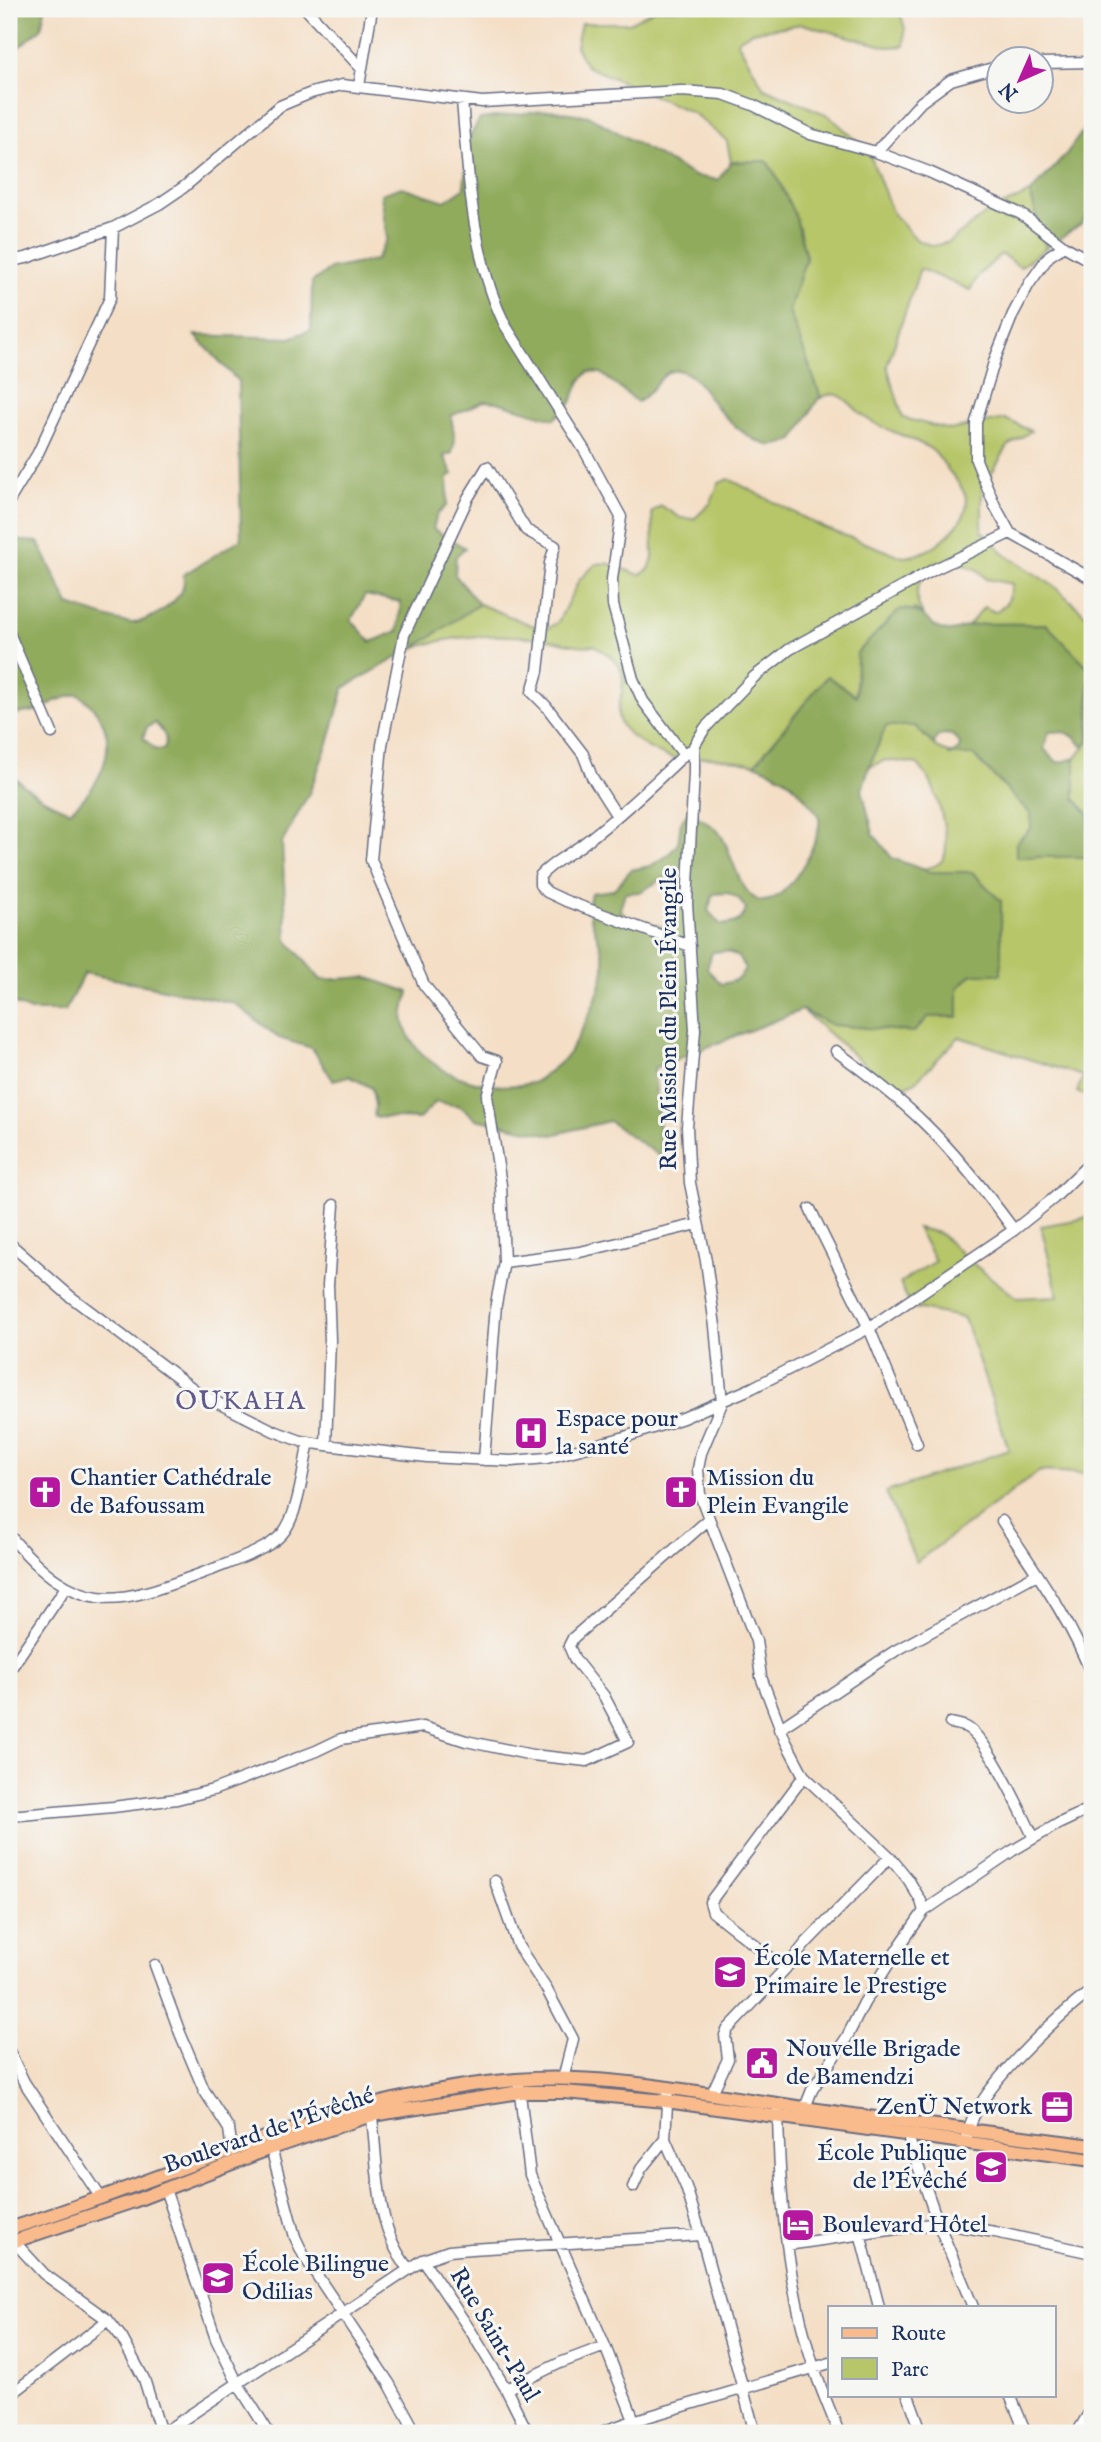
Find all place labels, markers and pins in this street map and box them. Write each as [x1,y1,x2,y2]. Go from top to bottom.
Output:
place label: Espace pour la santé [556,1404,678,1463]
hospital icon: Espace pour la santé [512,1414,550,1452]
place label: Chantier Cathédrale de Bafoussam [70,1463,272,1522]
place label: Mission du Plein Evangile [706,1463,849,1522]
church icon: Chantier Cathédrale de Bafoussam [26,1473,64,1511]
church icon: Mission du Plein Evangile [662,1473,700,1511]
place label: École Maternelle et Primaire le Prestige [754,1943,950,2002]
school or university icon: École Maternelle et Primaire le Prestige [711,1953,749,1991]
place label: Nouvelle Brigade de Bamendzi [786,2034,961,2093]
public building icon: Nouvelle Brigade de Bamendzi [743,2044,781,2082]
office icon: ZenÜ Network [1038,2088,1076,2126]
place label: ZenÜ Network [876,2092,1032,2123]
place label: École Publique de l'Évêché [817,2138,967,2197]
school or university icon: École Publique de l'Évêché [972,2148,1010,2186]
hotel icon: Boulevard Hôtel [779,2206,817,2244]
place label: Boulevard Hôtel [822,2210,988,2241]
place label: École Bilingue Odilias [242,2249,389,2308]
school or university icon: École Bilingue Odilias [199,2259,237,2297]

